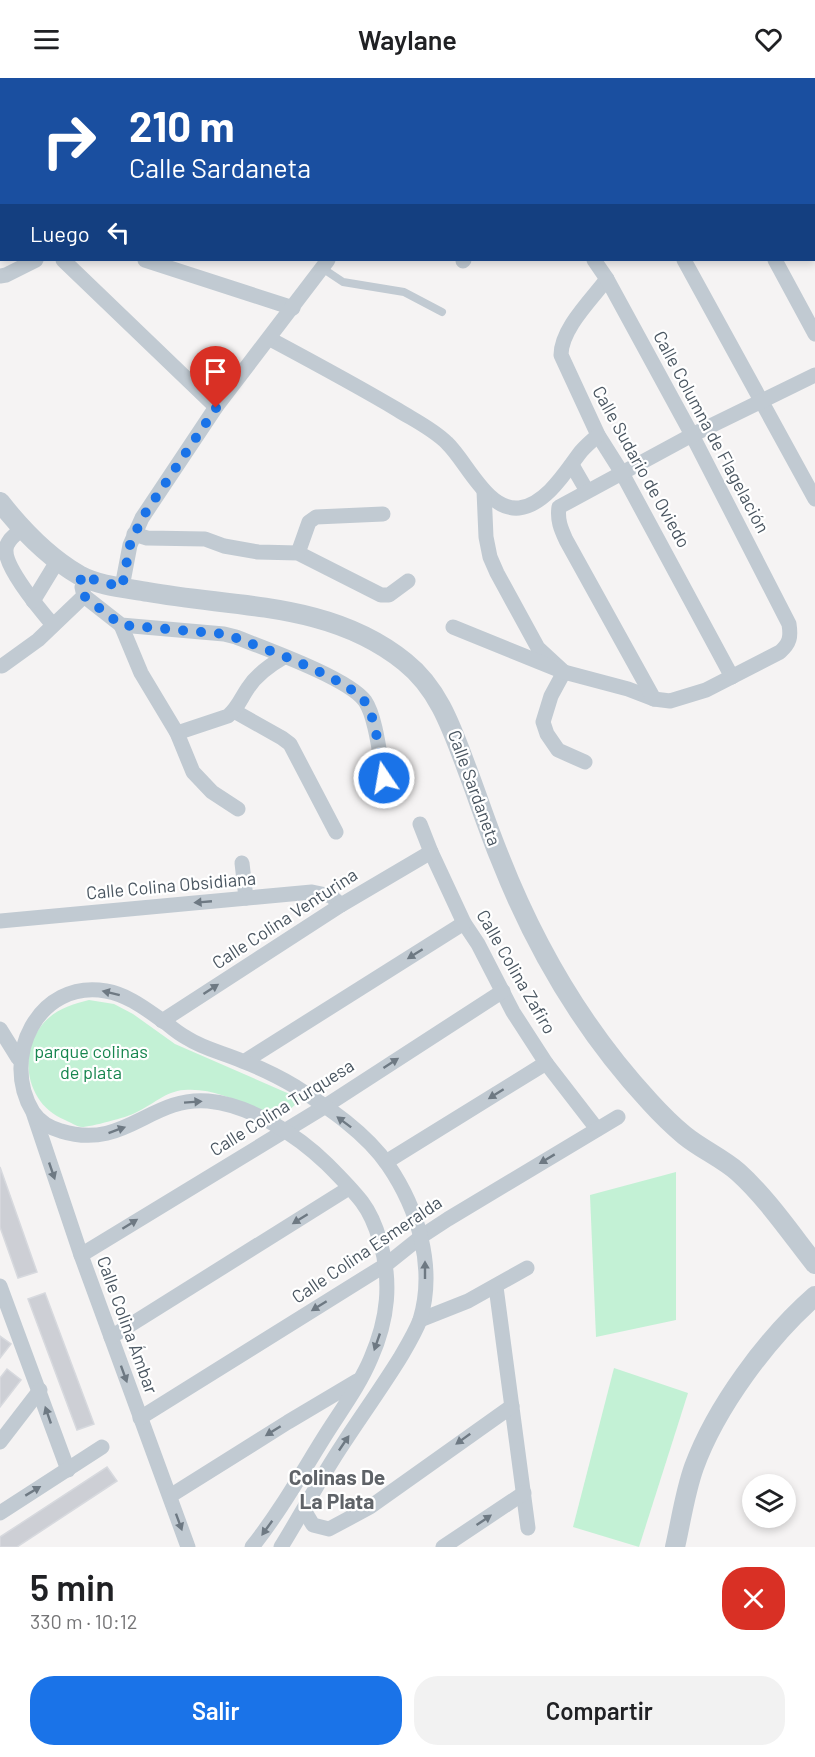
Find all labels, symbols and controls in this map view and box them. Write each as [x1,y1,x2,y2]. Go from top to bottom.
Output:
icon: menu [30,23,63,56]
text: Waylane [358,23,457,55]
icon: heart [752,23,785,56]
text: 210 m [129,100,235,150]
icon: right [30,102,108,180]
text: Calle Sardaneta [129,151,311,183]
icon: left [102,216,135,249]
text: Luego [30,220,90,246]
street label: Calle Columna de Flagelación [649,327,775,536]
pin [190,346,241,408]
icon: arrive [199,355,232,388]
street label: Calle Sudario de Oviedo [588,382,696,551]
street label: Calle Sardaneta [444,727,506,848]
position arrow [352,746,416,810]
street label: Calle Colina Venturina [208,863,361,973]
street label: Calle Colina Obsidiana [85,867,257,903]
one-way arrow [194,897,213,907]
street label: Calle Colina Zafiro [472,905,561,1038]
one-way arrow [407,949,423,960]
one-way arrow [203,984,219,995]
one-way arrow [102,988,120,998]
park label: parque colinas de plata [34,1040,148,1083]
street label: Calle Colina Turquesa [205,1054,358,1160]
one-way arrow [383,1058,399,1069]
one-way arrow [488,1088,504,1099]
one-way arrow [183,1097,202,1107]
one-way arrow [337,1116,353,1128]
one-way arrow [108,1124,126,1134]
one-way arrow [539,1154,555,1165]
one-way arrow [47,1162,57,1180]
street label: Calle Colina Esmeralda [287,1191,446,1308]
one-way arrow [292,1213,308,1224]
one-way arrow [122,1219,138,1230]
street label: Calle Colina Ámbar [93,1253,163,1397]
one-way arrow [420,1261,430,1280]
one-way arrow [311,1301,327,1312]
one-way arrow [371,1333,381,1351]
one-way arrow [119,1366,129,1384]
one-way arrow [43,1406,53,1424]
one-way arrow [265,1426,281,1437]
one-way arrow [456,1433,472,1445]
one-way arrow [338,1435,349,1451]
district label: Colinas De La Plata [289,1464,385,1513]
map controls [742,1474,796,1528]
button: layers [742,1474,796,1528]
one-way arrow [25,1486,41,1497]
one-way arrow [174,1513,184,1531]
one-way arrow [475,1514,491,1526]
one-way arrow [261,1519,273,1535]
text: 5 min [30,1565,115,1608]
button: close [722,1567,785,1630]
text: 330 m · 10:12 [30,1609,137,1633]
button: Salir [30,1676,402,1745]
button: Compartir [414,1676,785,1745]

